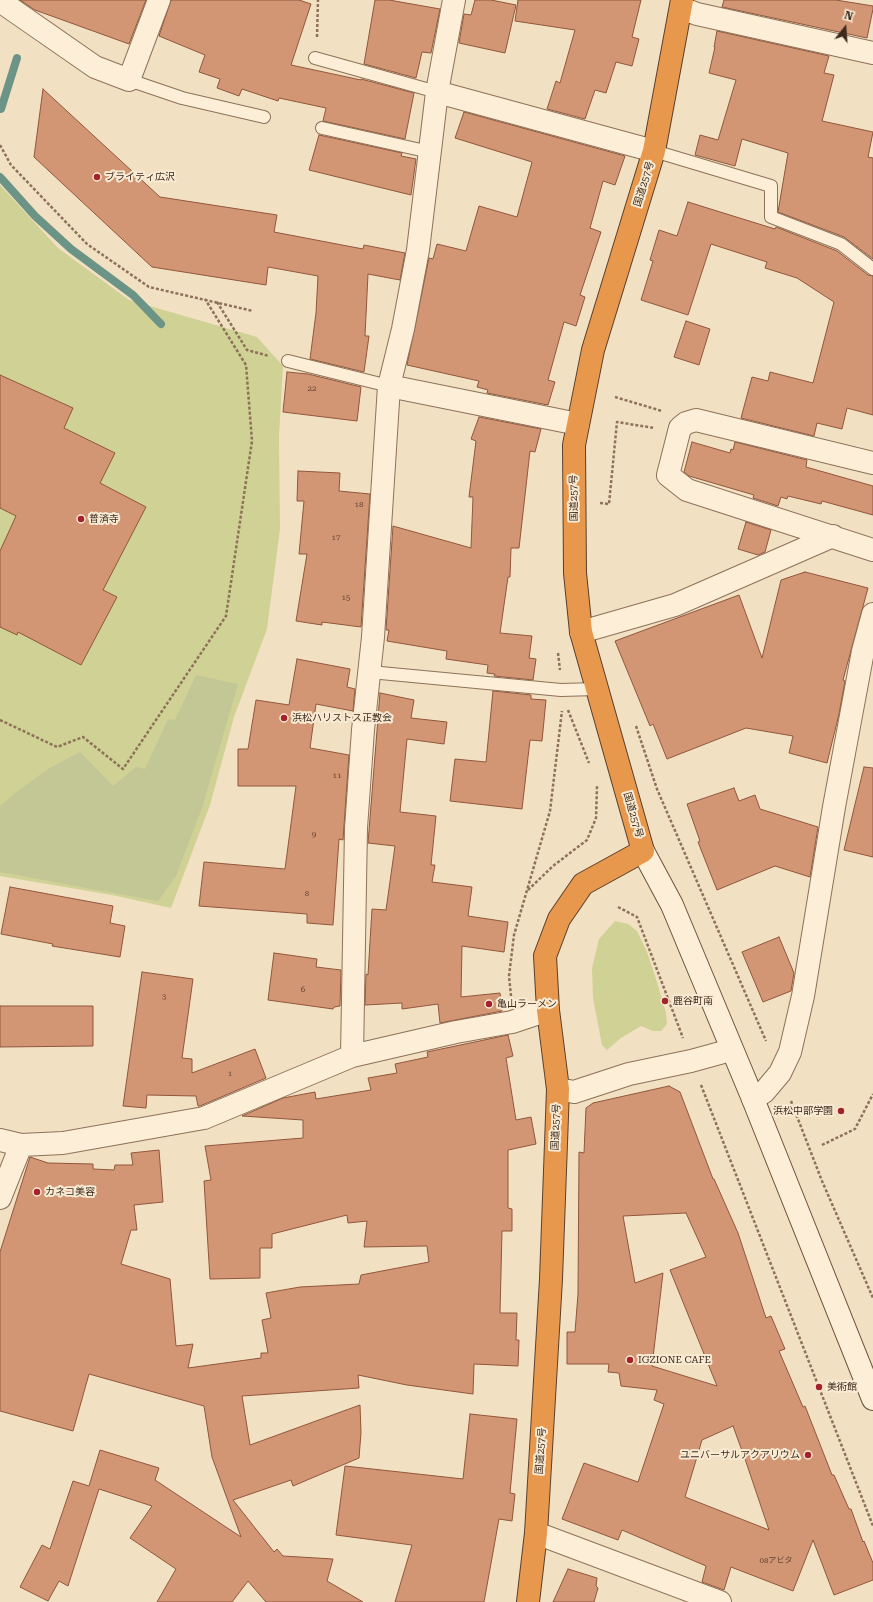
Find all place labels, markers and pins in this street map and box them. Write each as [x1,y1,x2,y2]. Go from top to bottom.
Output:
place label: ブライティ広沢 [105,171,175,183]
marker: ブライティ広沢 [92,172,102,182]
place label: 普済寺 [89,513,119,525]
marker: 普済寺 [76,514,86,524]
place label: 浜松ハリストス正教会 [292,712,392,724]
marker: 浜松ハリストス正教会 [279,713,289,723]
place label: 鹿谷町南 [673,995,713,1007]
marker: 鹿谷町南 [660,996,670,1006]
place label: 亀山ラーメン [497,998,557,1010]
marker: 亀山ラーメン [484,999,494,1009]
place label: 浜松中部学園 [773,1105,833,1117]
marker: 浜松中部学園 [836,1106,846,1116]
place label: カネコ美容 [45,1186,95,1198]
marker: カネコ美容 [32,1187,42,1197]
place label: IGZIONE CAFE [638,1354,711,1366]
marker: IGZIONE CAFE [625,1355,635,1365]
place label: 美術館 [827,1381,857,1393]
marker: 美術館 [814,1382,824,1392]
place label: ユニバーサルアクアリウム [680,1449,800,1461]
marker: ユニバーサルアクアリウム [803,1450,813,1460]

